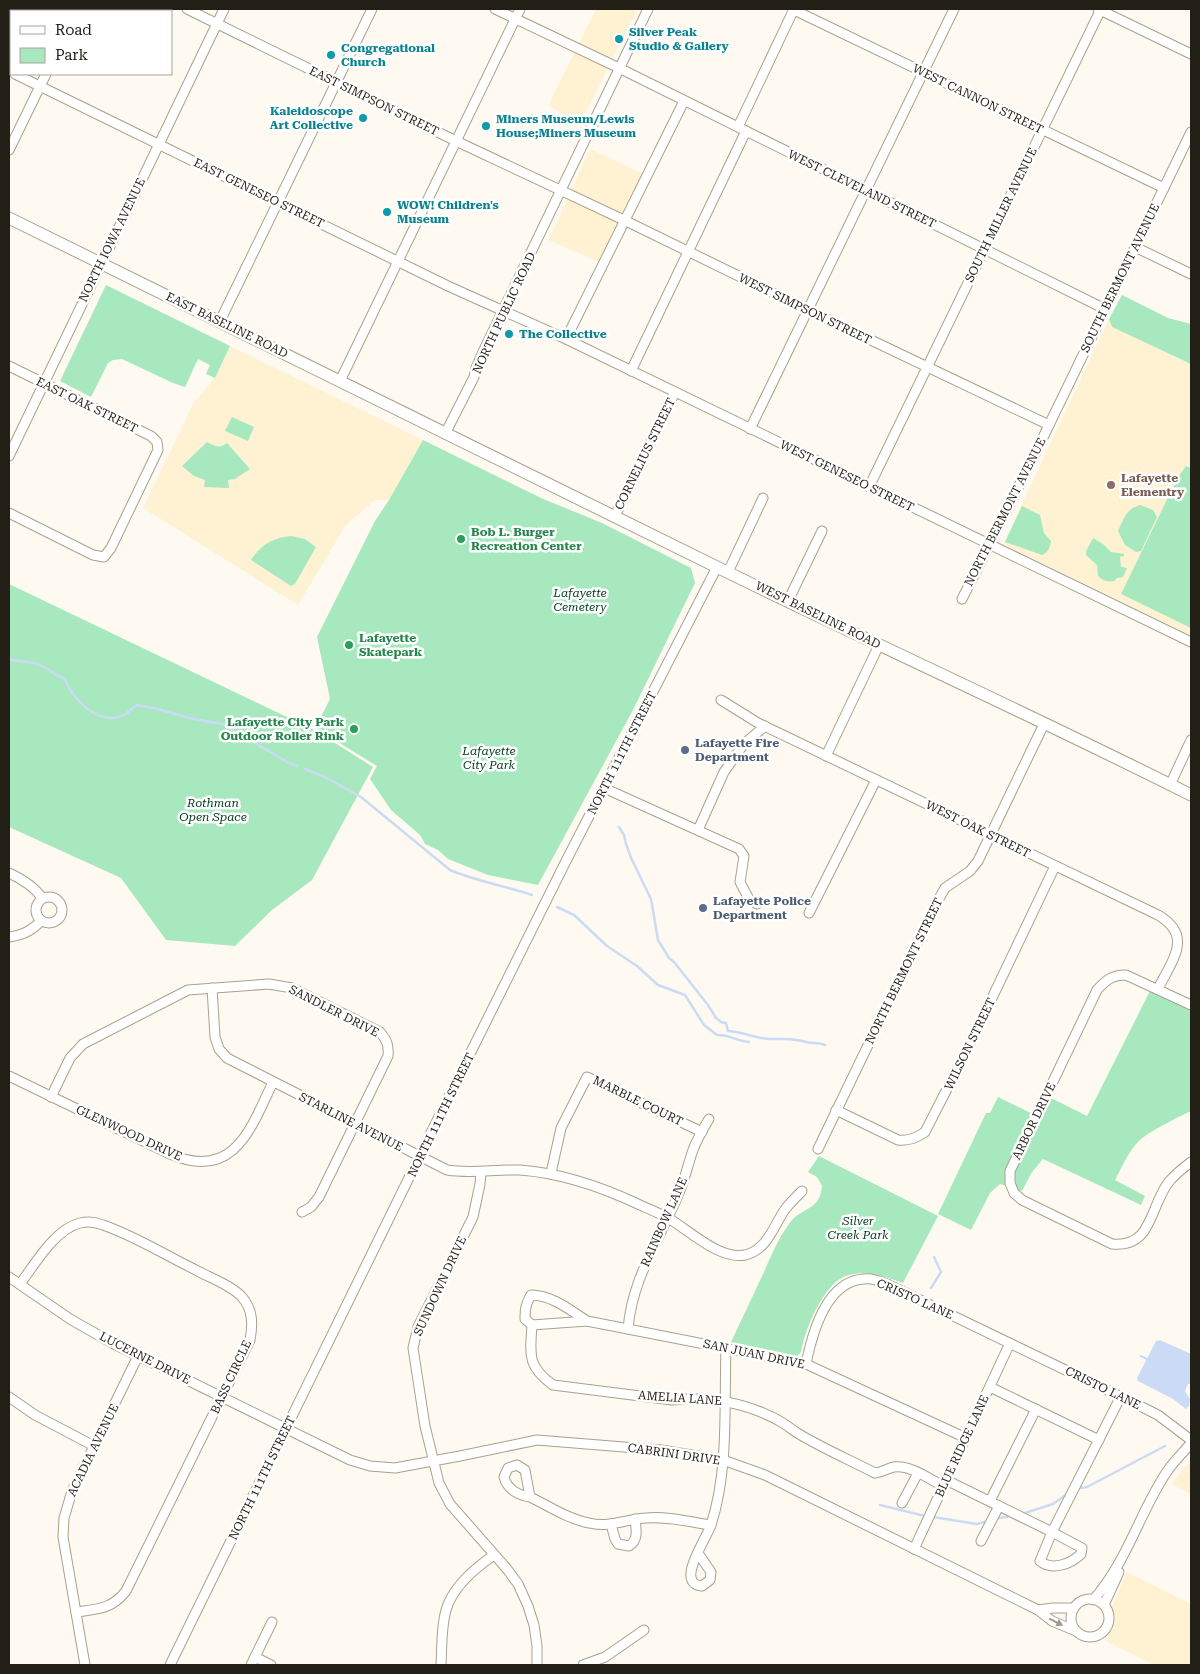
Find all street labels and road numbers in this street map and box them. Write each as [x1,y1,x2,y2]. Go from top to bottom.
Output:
street label: WEST CANNON STREET [910,61,1046,137]
street label: EAST SIMPSON STREET [307,63,441,139]
street label: SOUTH MILLER AVENUE [962,145,1040,285]
street label: WEST CLEVELAND STREET [786,147,938,231]
street label: EAST GENESEO STREET [191,155,327,231]
street label: NORTH IOWA AVENUE [76,176,148,304]
street label: SOUTH BERMONT AVENUE [1078,201,1162,355]
street label: NORTH PUBLIC ROAD [470,250,538,376]
street label: WEST SIMPSON STREET [736,271,874,347]
street label: EAST BASELINE ROAD [164,289,290,361]
street label: EAST OAK STREET [34,374,140,436]
street label: CORNELIUS STREET [612,396,678,512]
street label: NORTH BERMONT AVENUE [961,435,1049,589]
street label: WEST GENESEO STREET [778,437,916,515]
street label: WEST BASELINE ROAD [753,579,883,651]
street label: NORTH 111TH STREET [585,689,659,817]
street label: WEST OAK STREET [923,798,1033,860]
street label: NORTH BERMONT STREET [862,896,946,1046]
street label: SANDLER DRIVE [287,982,381,1040]
street label: WILSON STREET [942,996,998,1092]
street label: NORTH 111TH STREET [405,1051,477,1179]
street label: MARBLE COURT [591,1073,685,1129]
street label: ARBOR DRIVE [1009,1080,1059,1162]
street label: STARLINE AVENUE [297,1090,405,1154]
street label: GLENWOOD DRIVE [74,1102,184,1164]
street label: RAINBOW LANE [638,1175,690,1269]
street label: SUNDOWN DRIVE [411,1234,469,1338]
street label: CRISTO LANE [875,1276,955,1322]
street label: LUCERNE DRIVE [97,1329,193,1387]
street label: SAN JUAN DRIVE [702,1336,806,1372]
street label: BASS CIRCLE [208,1338,254,1416]
street label: CRISTO LANE [1063,1364,1143,1412]
street label: AMELIA LANE [638,1388,722,1408]
street label: BLUE RIDGE LANE [932,1393,992,1499]
street label: ACADIA AVENUE [65,1402,121,1498]
street label: NORTH 111TH STREET [226,1414,298,1542]
street label: CABRINI DRIVE [627,1441,721,1467]

